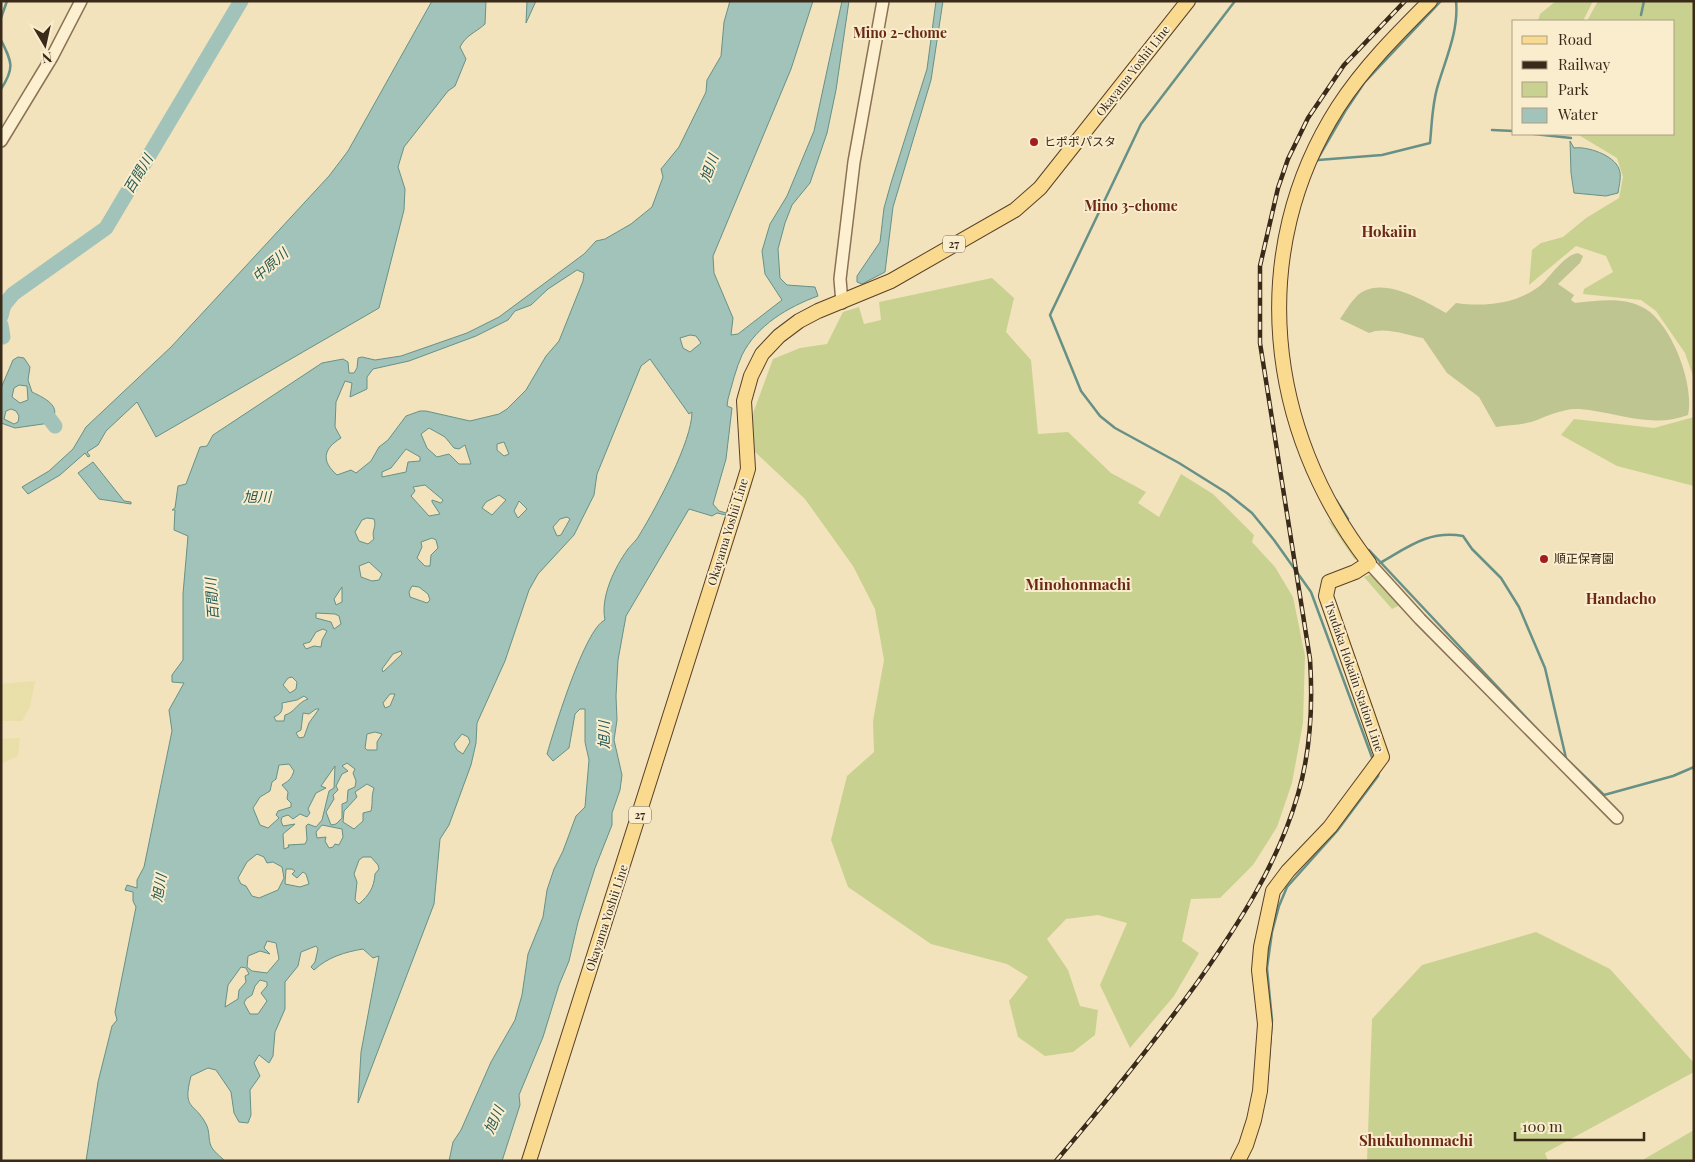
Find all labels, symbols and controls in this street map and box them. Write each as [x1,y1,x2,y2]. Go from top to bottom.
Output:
north arrow [20,20,70,70]
legend [1512,20,1675,135]
street label: Okayama Yoshii Line [1092,22,1173,119]
district label: Mino 2-chome [853,23,947,42]
text: Road [1558,29,1592,49]
text: N [41,48,54,69]
text: Railway [1558,54,1611,74]
text: Park [1558,79,1590,99]
text: Water [1557,104,1598,124]
place label: ヒポポパスタ [1044,133,1116,149]
marker: ヒポポパスタ [1028,136,1040,148]
water label: 百間川 [119,149,158,197]
water label: 旭川 [695,150,723,184]
district label: Mino 3-chome [1084,196,1178,215]
district label: Hokaiin [1361,221,1417,241]
road number: 27 [943,235,965,252]
water label: 中原川 [248,242,293,286]
street label: Okayama Yoshii Line [703,476,751,587]
water label: 旭川 [243,487,273,506]
place label: 順正保育園 [1554,550,1614,566]
marker: 順正保育園 [1538,553,1550,565]
district label: Minohonmachi [1025,574,1131,594]
water label: 百間川 [200,575,222,621]
district label: Handacho [1586,588,1656,608]
street label: Tsudaka Hokaiin Station Line [1322,599,1388,754]
water label: 旭川 [594,719,613,749]
road number: 27 [629,806,651,824]
street label: Okayama Yoshii Line [581,862,631,973]
water label: 旭川 [147,871,171,903]
water label: 旭川 [479,1101,509,1136]
scale bar [1515,1110,1644,1142]
text: 100 m [1522,1116,1563,1136]
district label: Shukuhonmachi [1359,1130,1473,1150]

